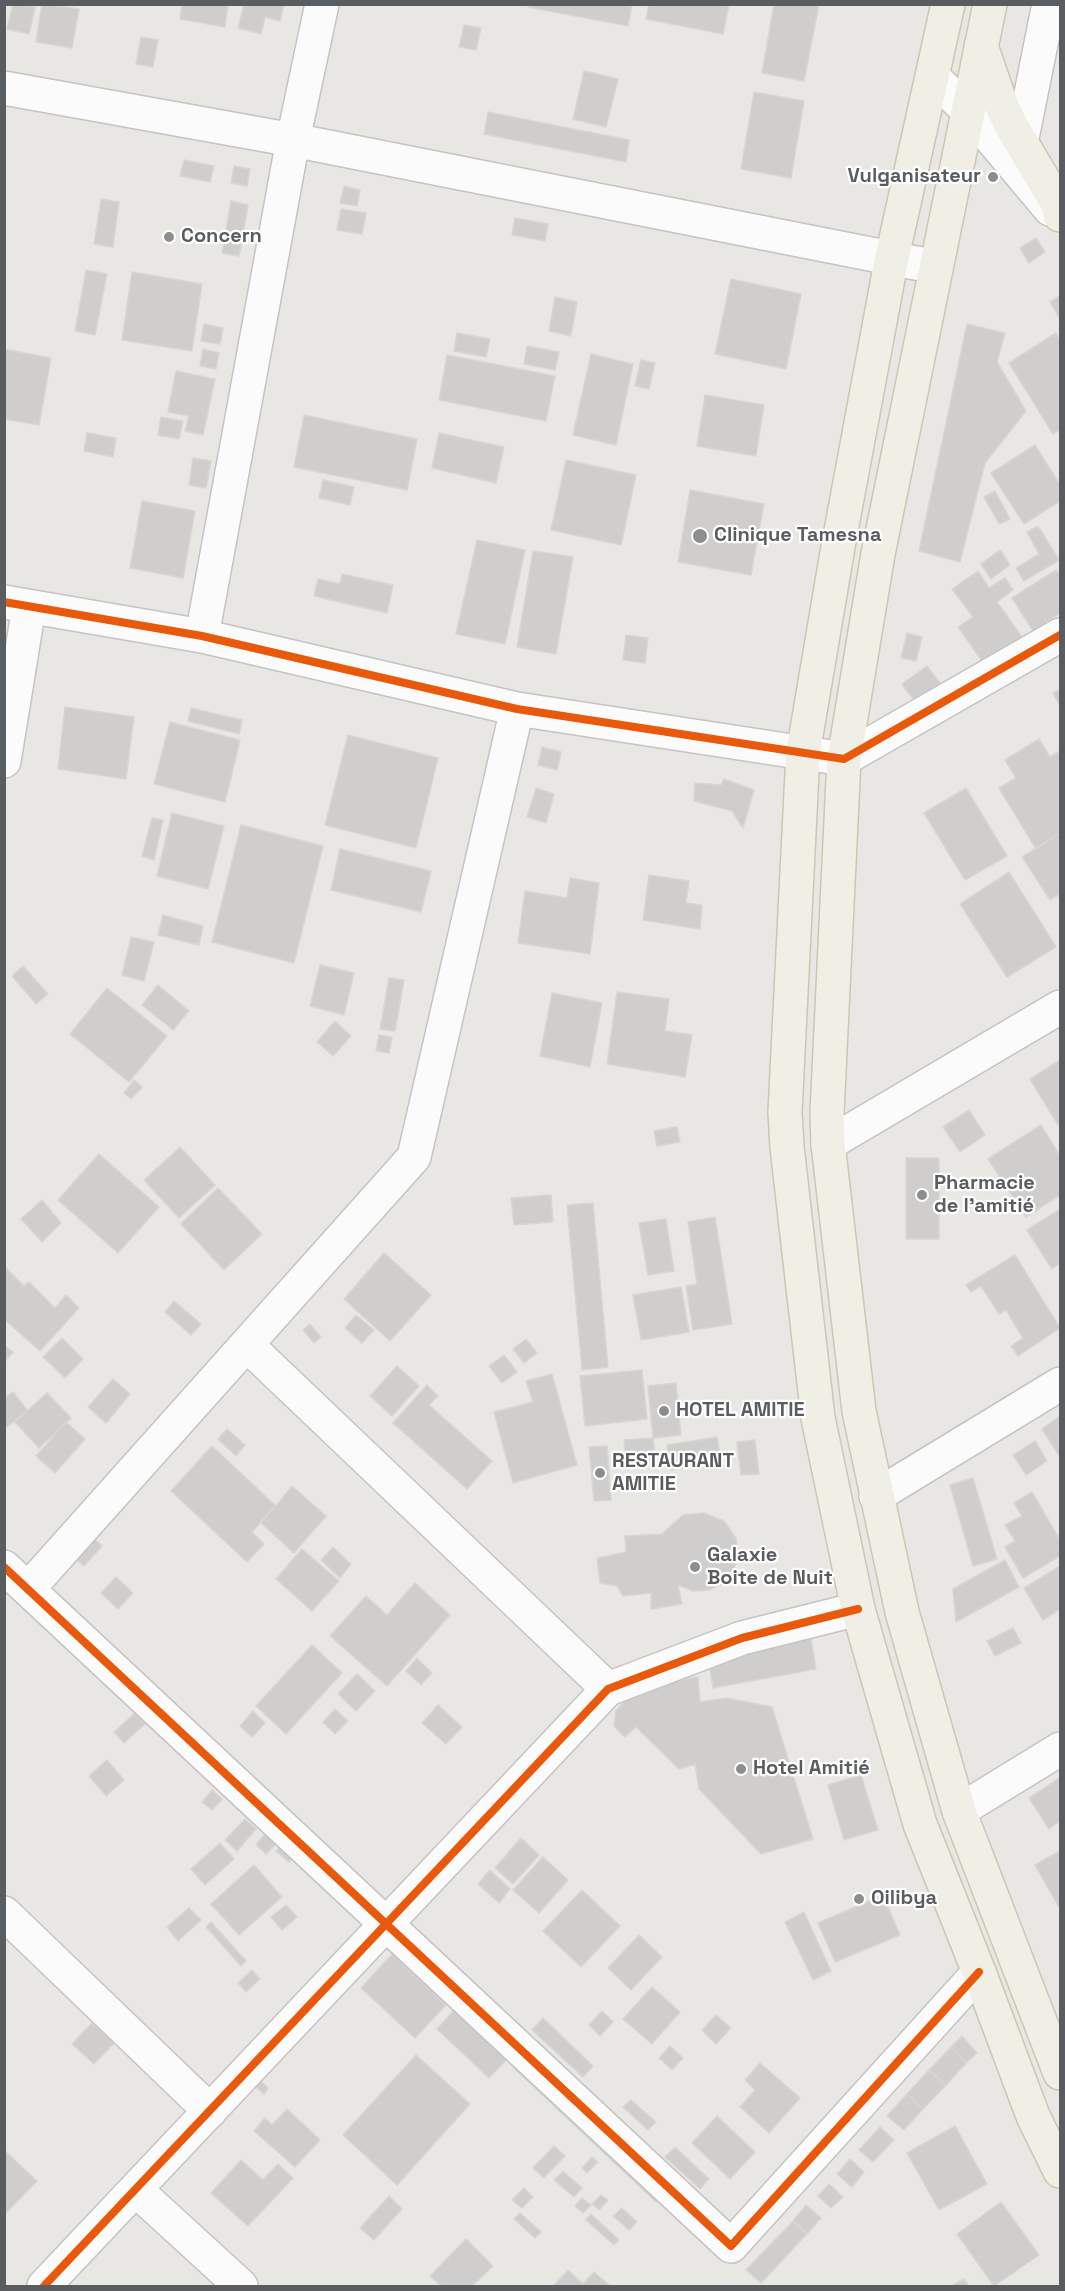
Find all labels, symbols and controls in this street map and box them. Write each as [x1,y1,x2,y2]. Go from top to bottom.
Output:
place label: Vulganisateur [848,165,981,189]
marker: Vulganisateur [986,170,1000,184]
place label: Concern [181,225,262,249]
marker: Concern [162,230,176,244]
place label: Clinique Tamesna [714,524,881,548]
marker: Clinique Tamesna [691,527,709,545]
place label: Pharmacie de l'amitié [934,1172,1035,1219]
marker: Pharmacie de l'amitié [915,1188,929,1202]
place label: HOTEL AMITIE [676,1399,805,1423]
marker: HOTEL AMITIE [657,1404,671,1418]
place label: RESTAURANT AMITIE [612,1450,734,1497]
marker: RESTAURANT AMITIE [593,1466,607,1480]
place label: Galaxie Boite de Nuit [707,1544,833,1591]
marker: Galaxie Boite de Nuit [688,1560,702,1574]
place label: Hotel Amitié [753,1757,870,1781]
marker: Hotel Amitié [734,1762,748,1776]
place label: Oilibya [871,1887,937,1911]
marker: Oilibya [852,1892,866,1906]

